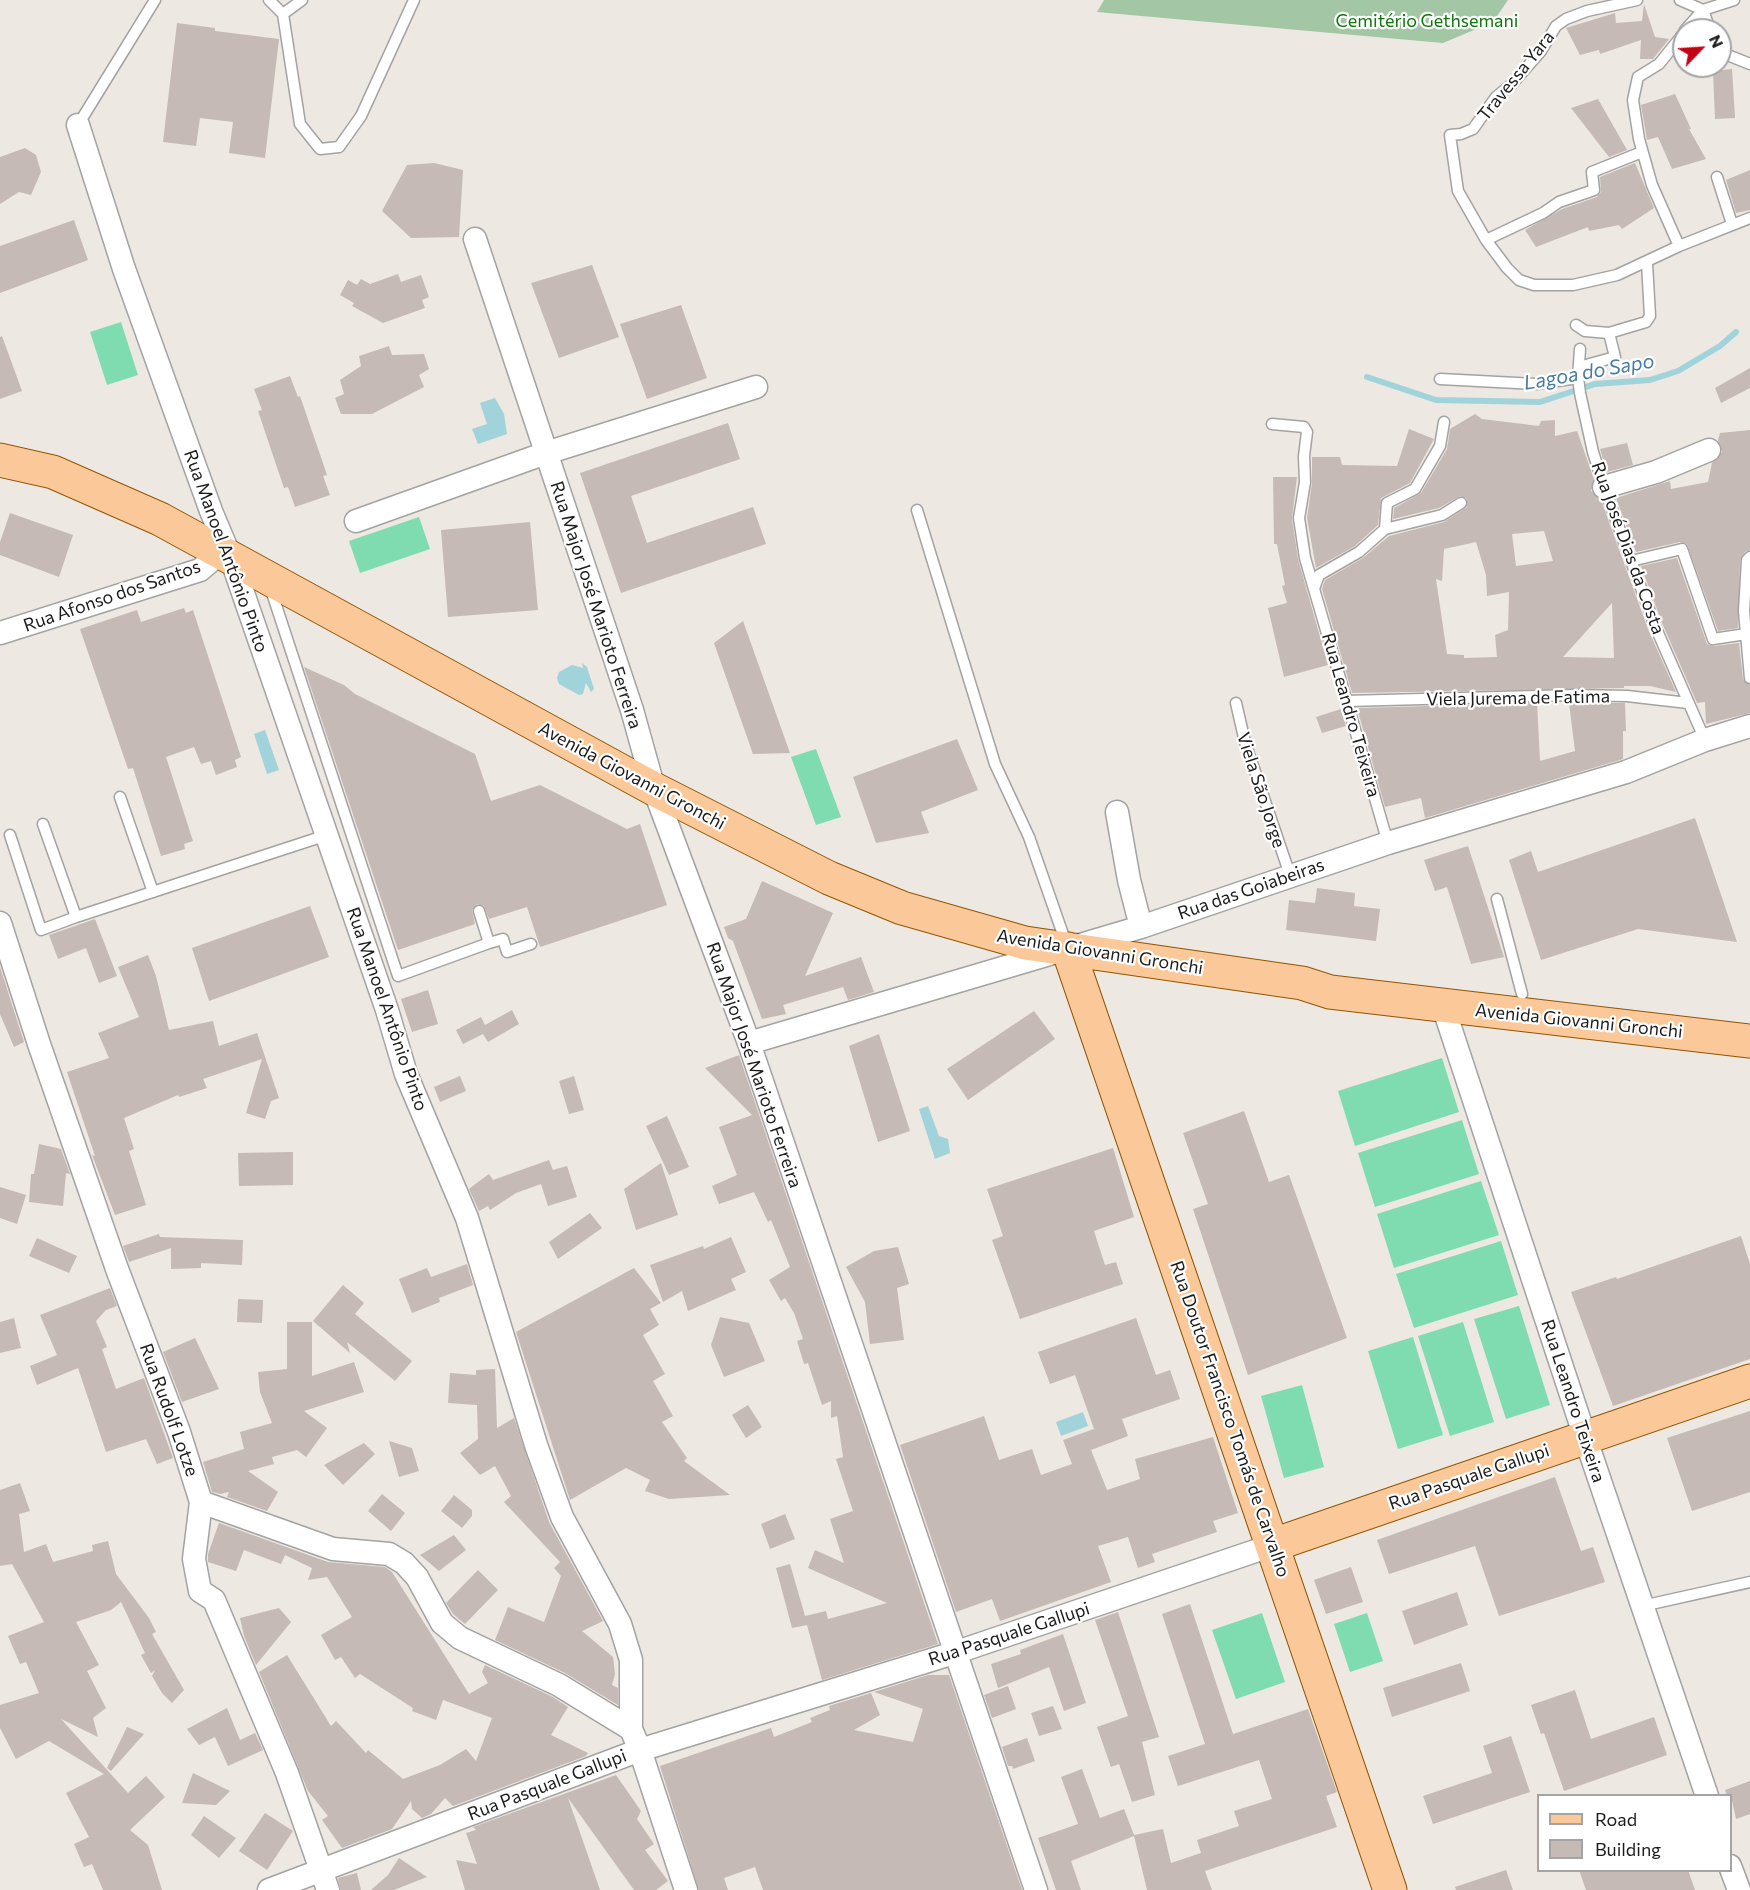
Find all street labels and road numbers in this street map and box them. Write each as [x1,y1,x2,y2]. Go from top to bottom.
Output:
street label: Travessa Yara [1473,27,1559,125]
street label: Rua Manoel Antônio Pinto [179,447,273,655]
street label: Rua José Dias da Costa [1587,459,1669,637]
street label: Rua Major José Marioto Ferreira [546,479,646,731]
street label: Rua Afonso dos Santos [21,556,203,636]
street label: Rua Leandro Teixeira [1317,630,1385,800]
street label: Viela Jurema de Fatima [1426,686,1610,710]
street label: Avenida Giovanni Gronchi [535,717,729,835]
street label: Viela São Jorge [1232,729,1290,851]
street label: Rua das Goiabeiras [1175,854,1327,924]
street label: Rua Manoel Antônio Pinto [342,904,432,1114]
street label: Avenida Giovanni Gronchi [995,925,1205,979]
street label: Rua Major José Marioto Ferreira [702,939,806,1191]
street label: Avenida Giovanni Gronchi [1474,999,1684,1043]
street label: Rua Doutor Francisco Tomás de Carvalho [1166,1258,1294,1580]
street label: Rua Leandro Teixeira [1536,1317,1610,1485]
street label: Rua Rudolf Lotze [135,1341,203,1479]
street label: Rua Pasquale Gallupi [1386,1439,1552,1515]
street label: Rua Pasquale Gallupi [926,1598,1092,1670]
street label: Rua Pasquale Gallupi [465,1745,629,1825]

